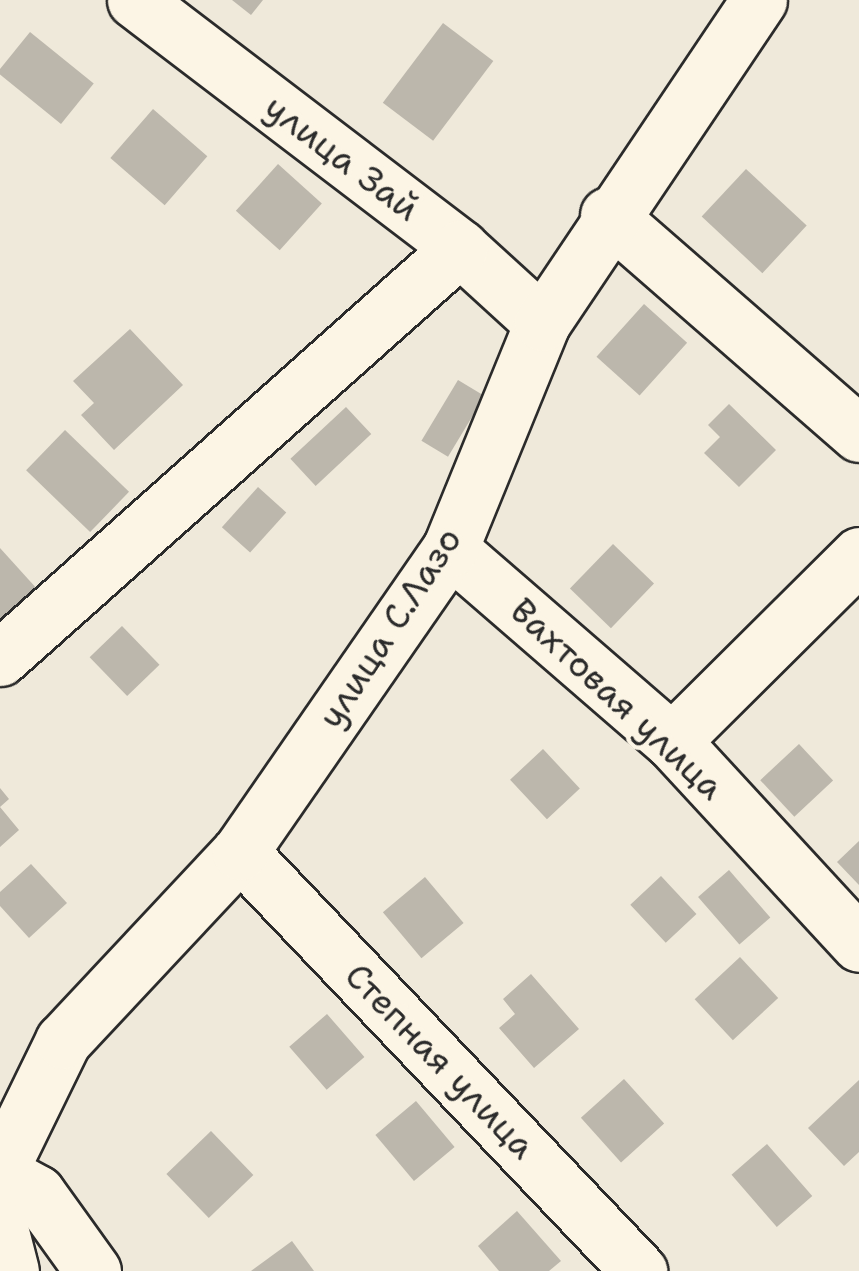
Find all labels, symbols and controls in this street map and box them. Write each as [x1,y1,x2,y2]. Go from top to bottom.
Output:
street label: улица Зай [256,86,428,230]
street label: улица С.Лазо [310,520,470,736]
street label: Вахтовая улица [502,590,732,808]
street label: Степная улица [336,955,544,1167]

